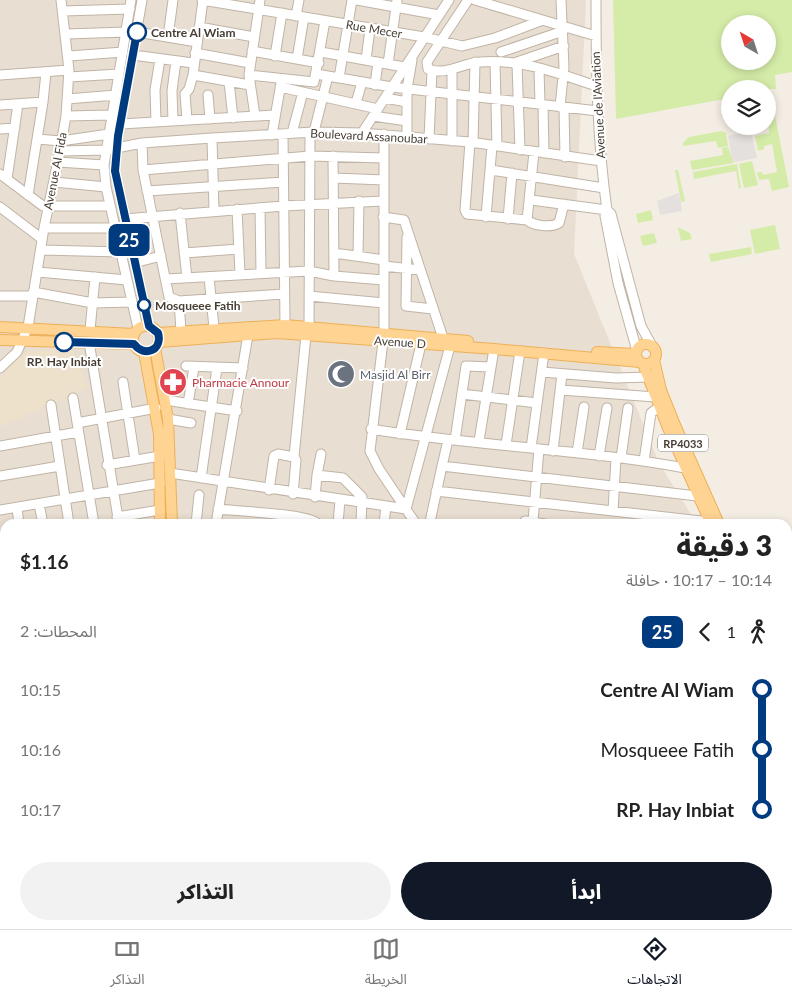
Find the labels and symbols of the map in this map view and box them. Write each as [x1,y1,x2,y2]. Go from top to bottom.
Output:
north arrow [721,15,776,70]
street label: Rue Mecer [345,17,404,41]
marker: Centre Al Wiam [127,22,147,42]
place label: Centre Al Wiam [151,25,235,40]
street label: Avenue de l'Aviation [588,51,608,159]
street label: Boulevard Assanoubar [310,125,429,147]
street label: Avenue Al Fida [40,131,70,211]
line badge: 25 [106,224,152,256]
marker: Mosqueee Fatih [137,298,151,312]
place label: Mosqueee Fatih [155,298,241,313]
marker: RP. Hay Inbiat [54,332,74,352]
street label: Avenue D [374,333,426,351]
place label: RP. Hay Inbiat [27,354,102,369]
mosque icon: Masjid Al Birr [326,359,356,389]
pharmacy icon: Pharmacie Annour [158,367,188,397]
place label: Masjid Al Birr [360,367,431,382]
place label: Pharmacie Annour [192,375,290,390]
road number: RP4033 [658,434,708,452]

